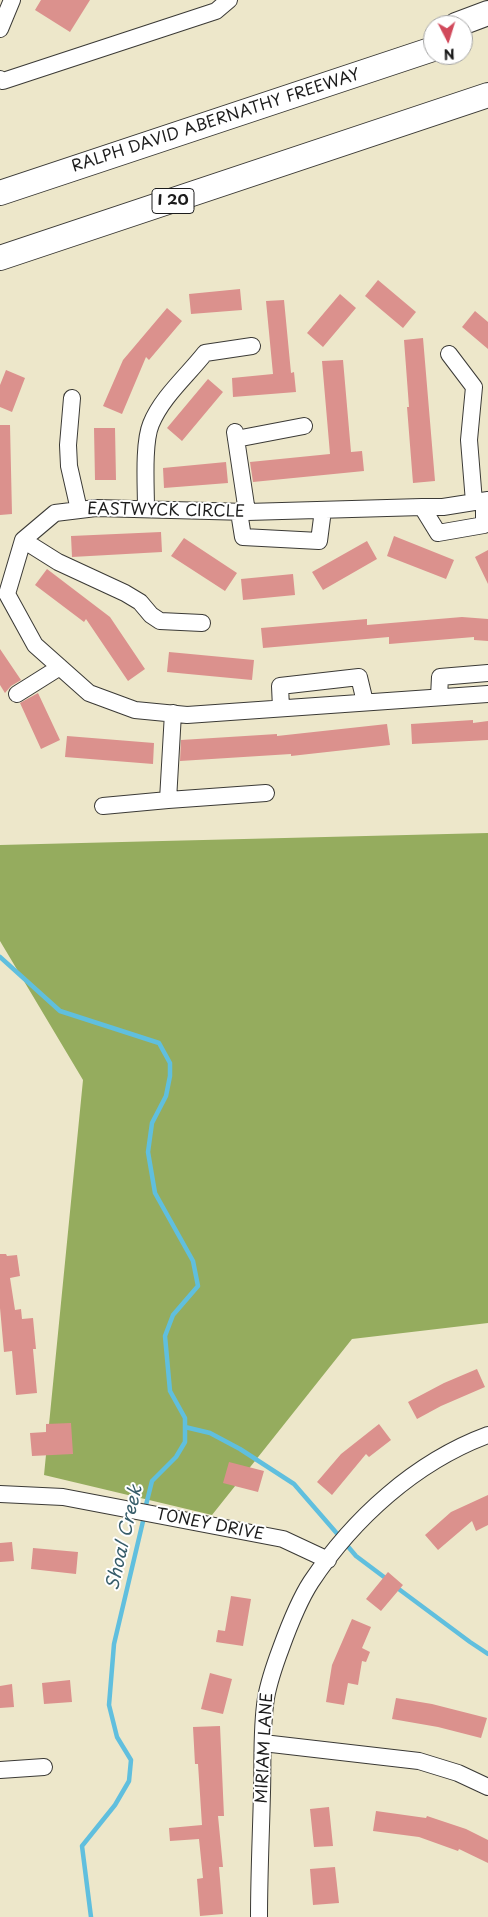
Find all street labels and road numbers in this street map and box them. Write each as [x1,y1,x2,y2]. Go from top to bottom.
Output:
street label: RALPH DAVID ABERNATHY FREEWAY [69,65,363,177]
road number: I 20 [152,188,194,214]
street label: EASTWYCK CIRCLE [87,500,245,522]
street label: TONEY DRIVE [154,1505,266,1545]
street label: MIRIAM LANE [253,1692,277,1804]

